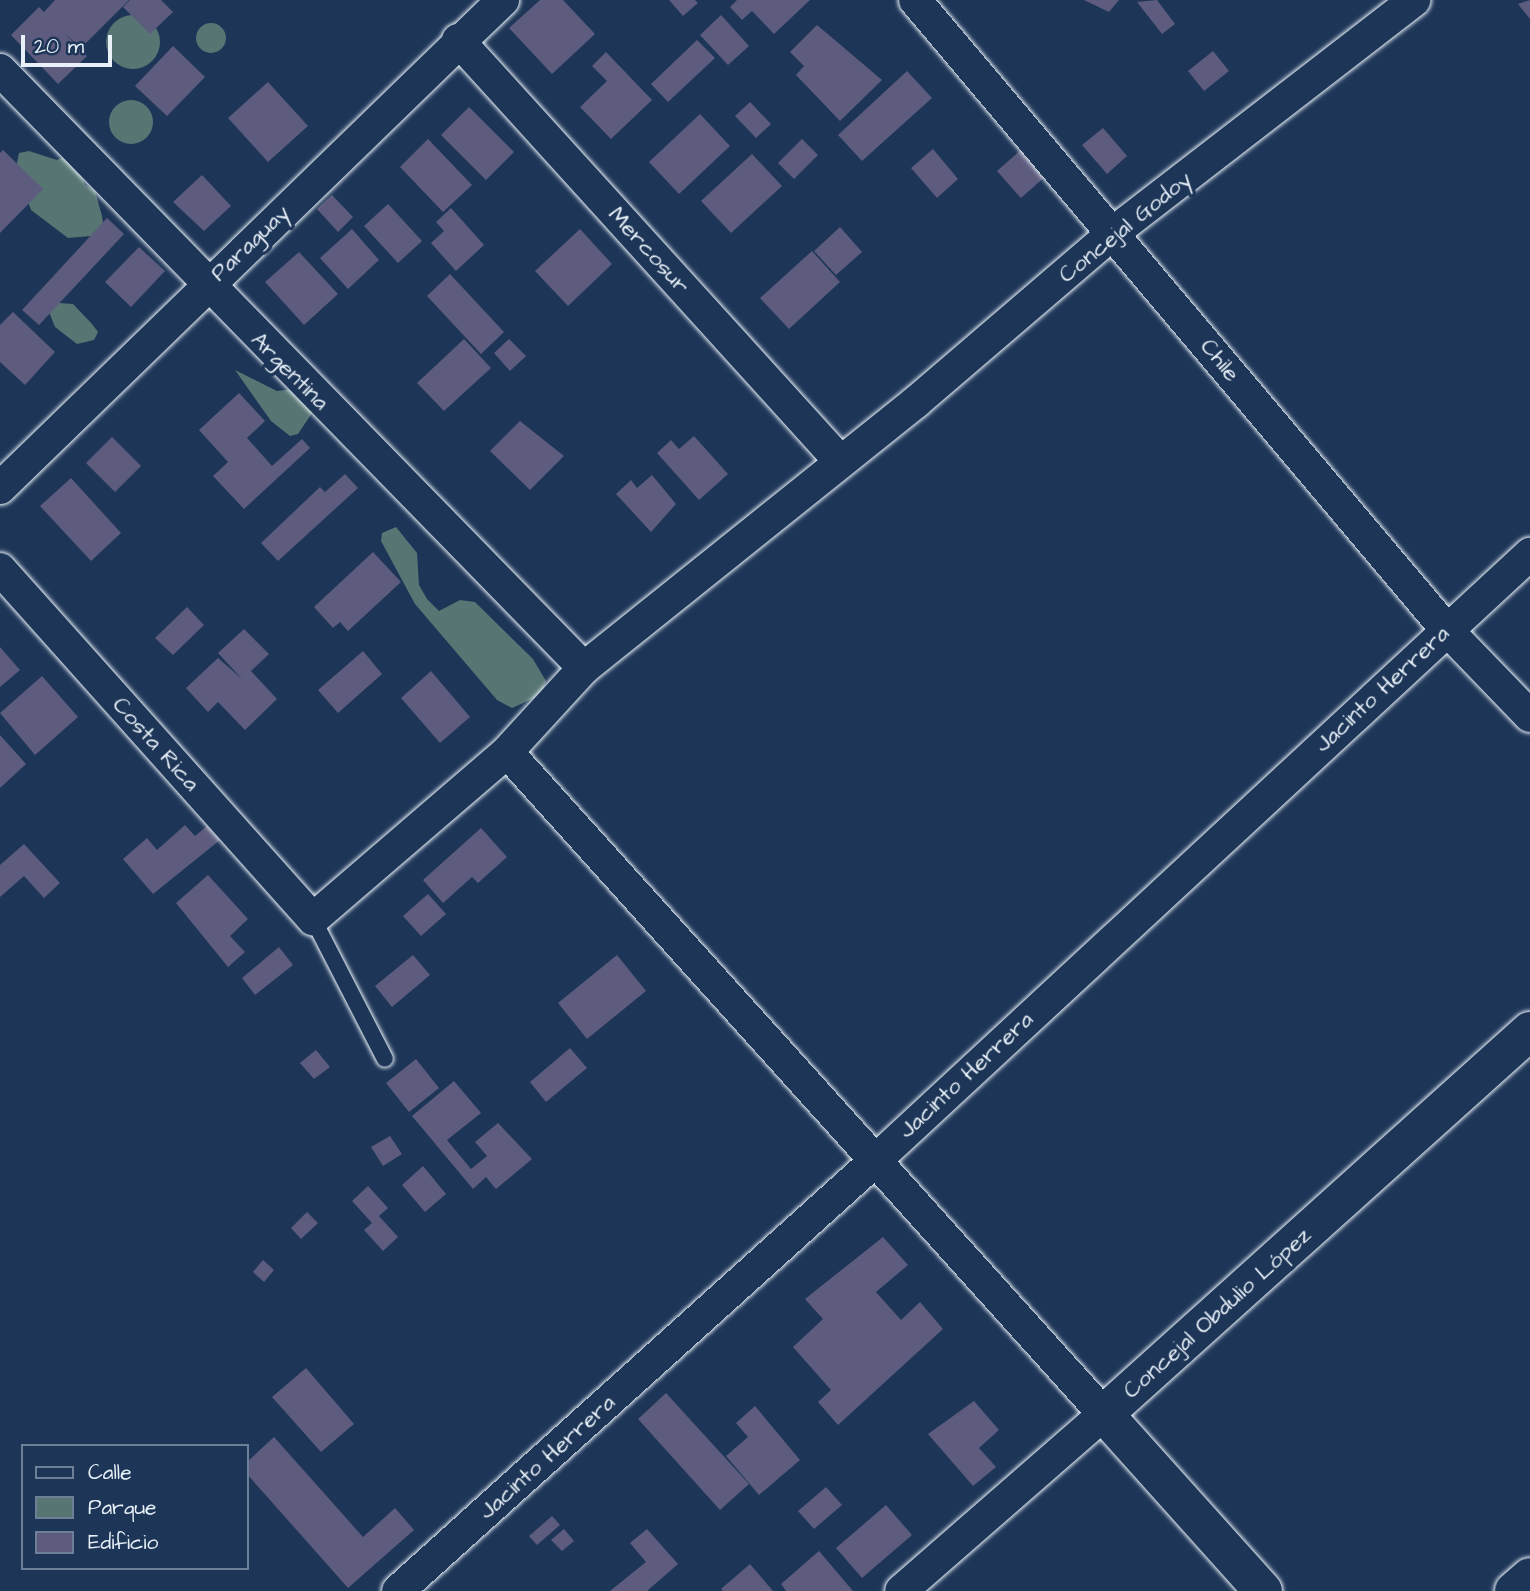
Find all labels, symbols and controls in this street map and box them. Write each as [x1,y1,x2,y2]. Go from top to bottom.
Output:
scale bar [24,21,116,65]
text: 20 m [34,32,84,61]
street label: Concejal Godoy [1053,165,1197,289]
street label: Paraguay [205,199,295,287]
street label: Mercosur [603,201,695,299]
street label: Argentina [245,326,335,416]
street label: Chile [1194,333,1246,387]
street label: Jacinto Herrera [1309,620,1455,758]
street label: Costa Rica [107,691,205,797]
street label: Jacinto Herrera [893,1006,1039,1144]
street label: Concejal Obdulio López [1118,1221,1316,1405]
street label: Jacinto Herrera [473,1389,621,1525]
legend [21,1444,248,1570]
text: Calle [88,1458,132,1487]
text: Parque [88,1493,156,1522]
text: Edificio [88,1528,158,1557]

